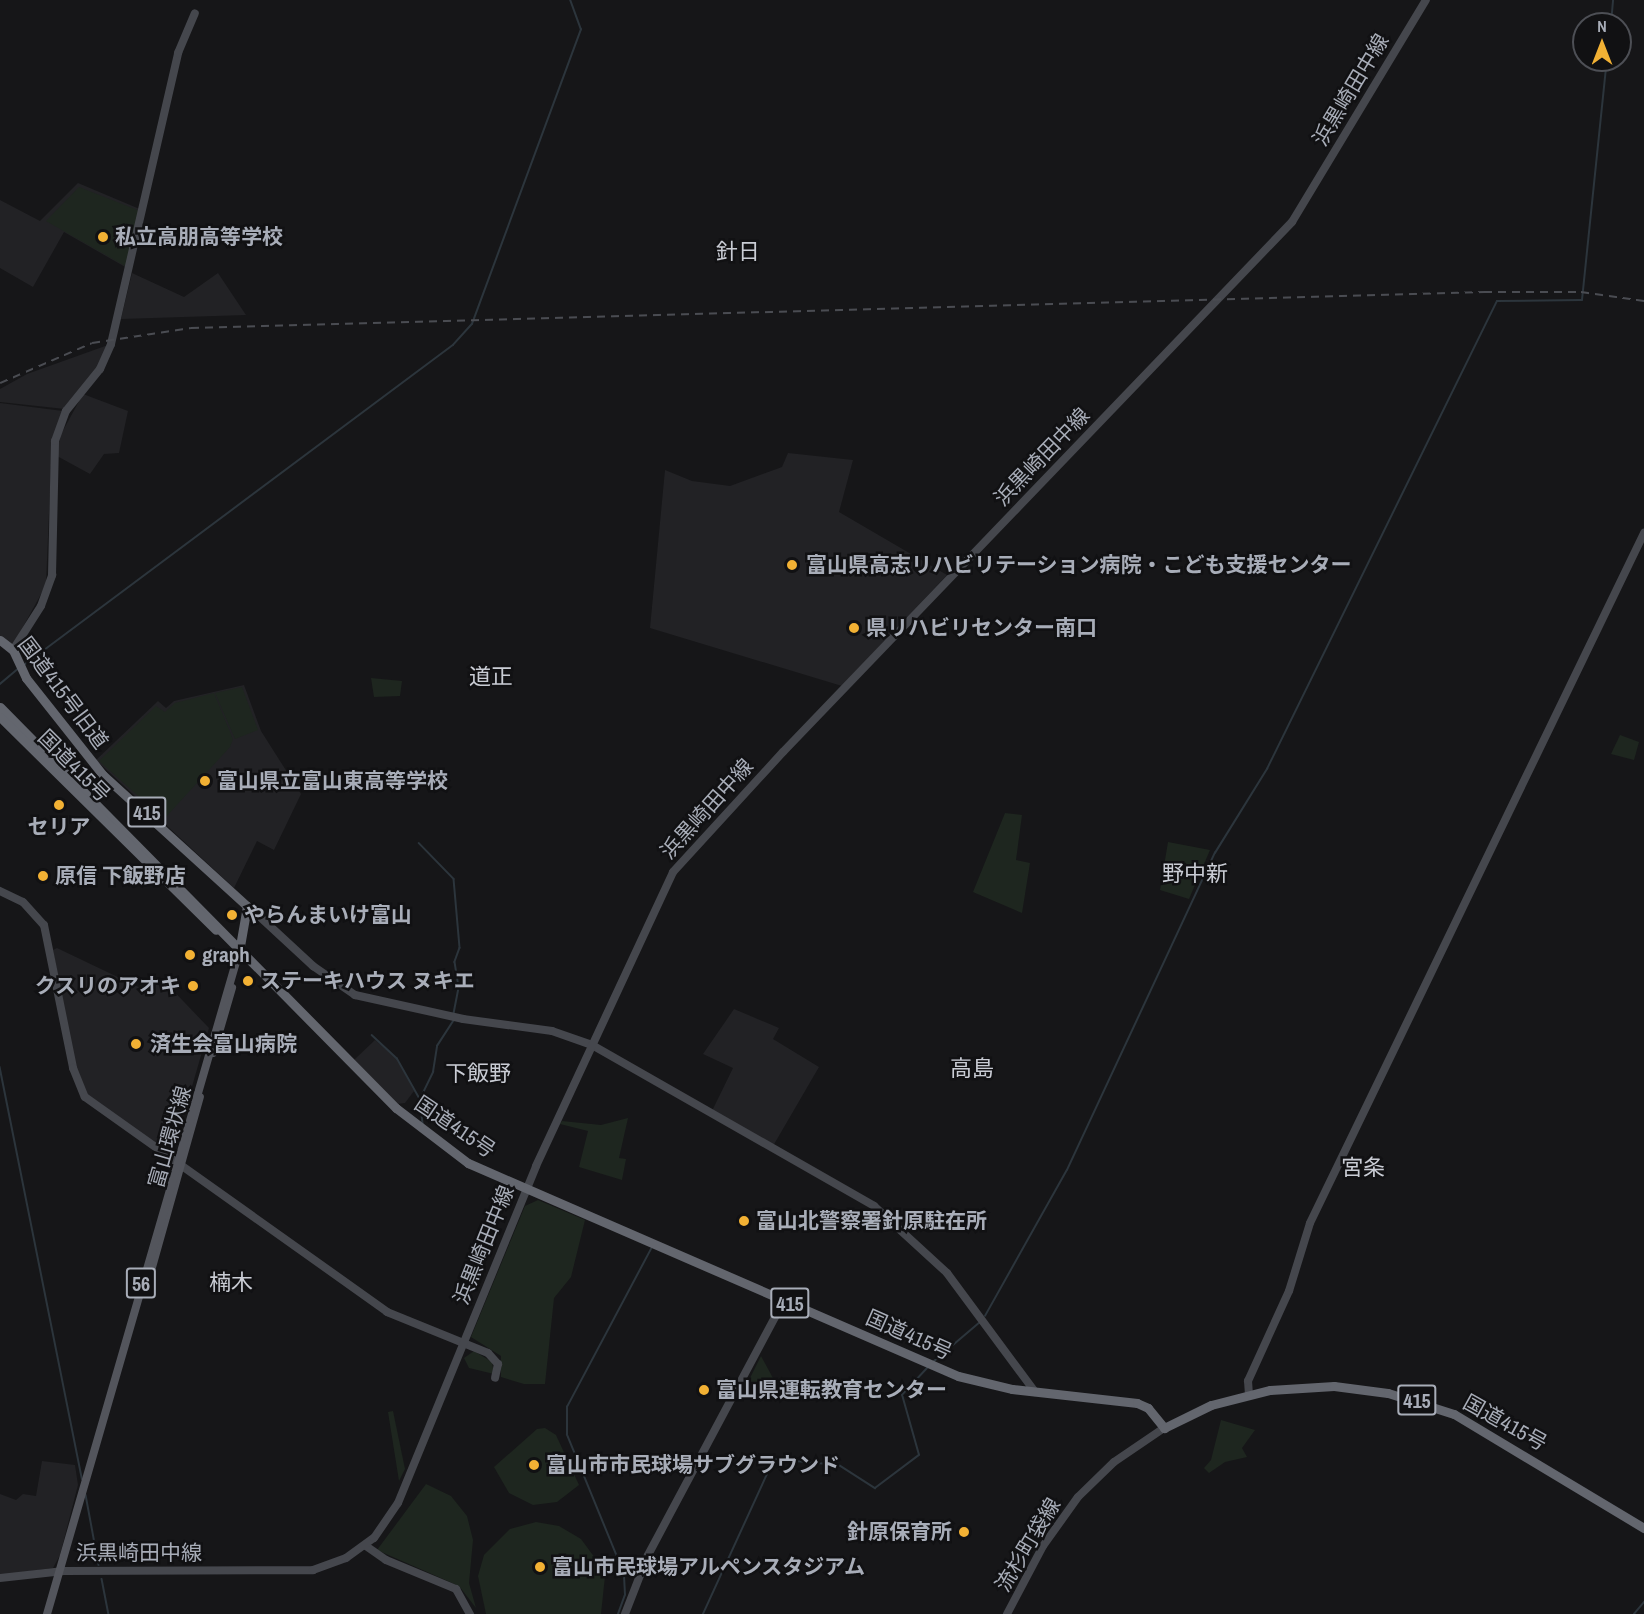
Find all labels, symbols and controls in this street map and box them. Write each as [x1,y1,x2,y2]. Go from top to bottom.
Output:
north arrow [1572,12,1632,72]
text: N [1597,15,1607,37]
street label: 浜黒崎田中線 [1308,30,1394,150]
place label: 私立高朋高等学校 [115,224,283,250]
marker: 私立高朋高等学校 [96,230,110,244]
district label: 針日 [716,239,760,265]
street label: 浜黒崎田中線 [989,403,1095,511]
place label: 富山県高志リハビリテーション病院・こども支援センター [806,552,1352,578]
marker: 富山県高志リハビリテーション病院・こども支援センター [783,556,801,574]
place label: 県リハビリセンター南口 [866,615,1097,641]
marker: 県リハビリセンター南口 [847,621,861,635]
street label: 国道415号旧道 [13,632,113,754]
district label: 道正 [469,664,513,690]
street label: 国道415号 [33,725,115,807]
street label: 浜黒崎田中線 [655,754,759,864]
place label: 富山県立富山東高等学校 [217,768,448,794]
marker: 富山県立富山東高等学校 [198,774,212,788]
road number: 415 [126,795,168,829]
marker: セリア [52,798,66,812]
place label: セリア [28,814,90,840]
district label: 野中新 [1162,861,1228,887]
place label: 原信 下飯野店 [55,863,186,889]
marker: 原信 下飯野店 [36,869,50,883]
place label: やらんまいけ富山 [244,902,412,928]
marker: やらんまいけ富山 [225,908,239,922]
place label: graph [202,942,250,968]
marker: graph [183,948,197,962]
place label: ステーキハウス ヌキエ [260,968,475,994]
place label: クスリのアオキ [34,973,181,999]
marker: ステーキハウス ヌキエ [241,974,255,988]
marker: クスリのアオキ [186,979,200,993]
place label: 済生会富山病院 [150,1031,297,1057]
marker: 済生会富山病院 [127,1035,145,1053]
district label: 高島 [950,1056,994,1082]
district label: 下飯野 [445,1061,511,1087]
street label: 富山環状線 [143,1083,197,1191]
street label: 国道415号 [410,1091,500,1163]
district label: 宮条 [1341,1155,1385,1181]
street label: 浜黒崎田中線 [449,1182,519,1308]
place label: 富山北警察署針原駐在所 [756,1208,987,1234]
marker: 富山北警察署針原駐在所 [737,1214,751,1228]
road number: 56 [124,1266,158,1300]
district label: 楠木 [209,1270,253,1296]
road number: 415 [769,1286,811,1320]
street label: 国道415号 [862,1305,956,1365]
place label: 富山県運転教育センター [716,1377,947,1403]
marker: 富山県運転教育センター [697,1383,711,1397]
road number: 415 [1396,1383,1438,1417]
street label: 国道415号 [1459,1390,1551,1456]
place label: 富山市市民球場サブグラウンド [546,1452,840,1478]
marker: 富山市市民球場サブグラウンド [527,1458,541,1472]
street label: 流杉町袋線 [990,1494,1066,1596]
place label: 針原保育所 [847,1519,952,1545]
marker: 針原保育所 [957,1525,971,1539]
street label: 浜黒崎田中線 [76,1540,202,1566]
place label: 富山市民球場アルペンスタジアム [552,1554,867,1580]
marker: 富山市民球場アルペンスタジアム [533,1560,547,1574]

